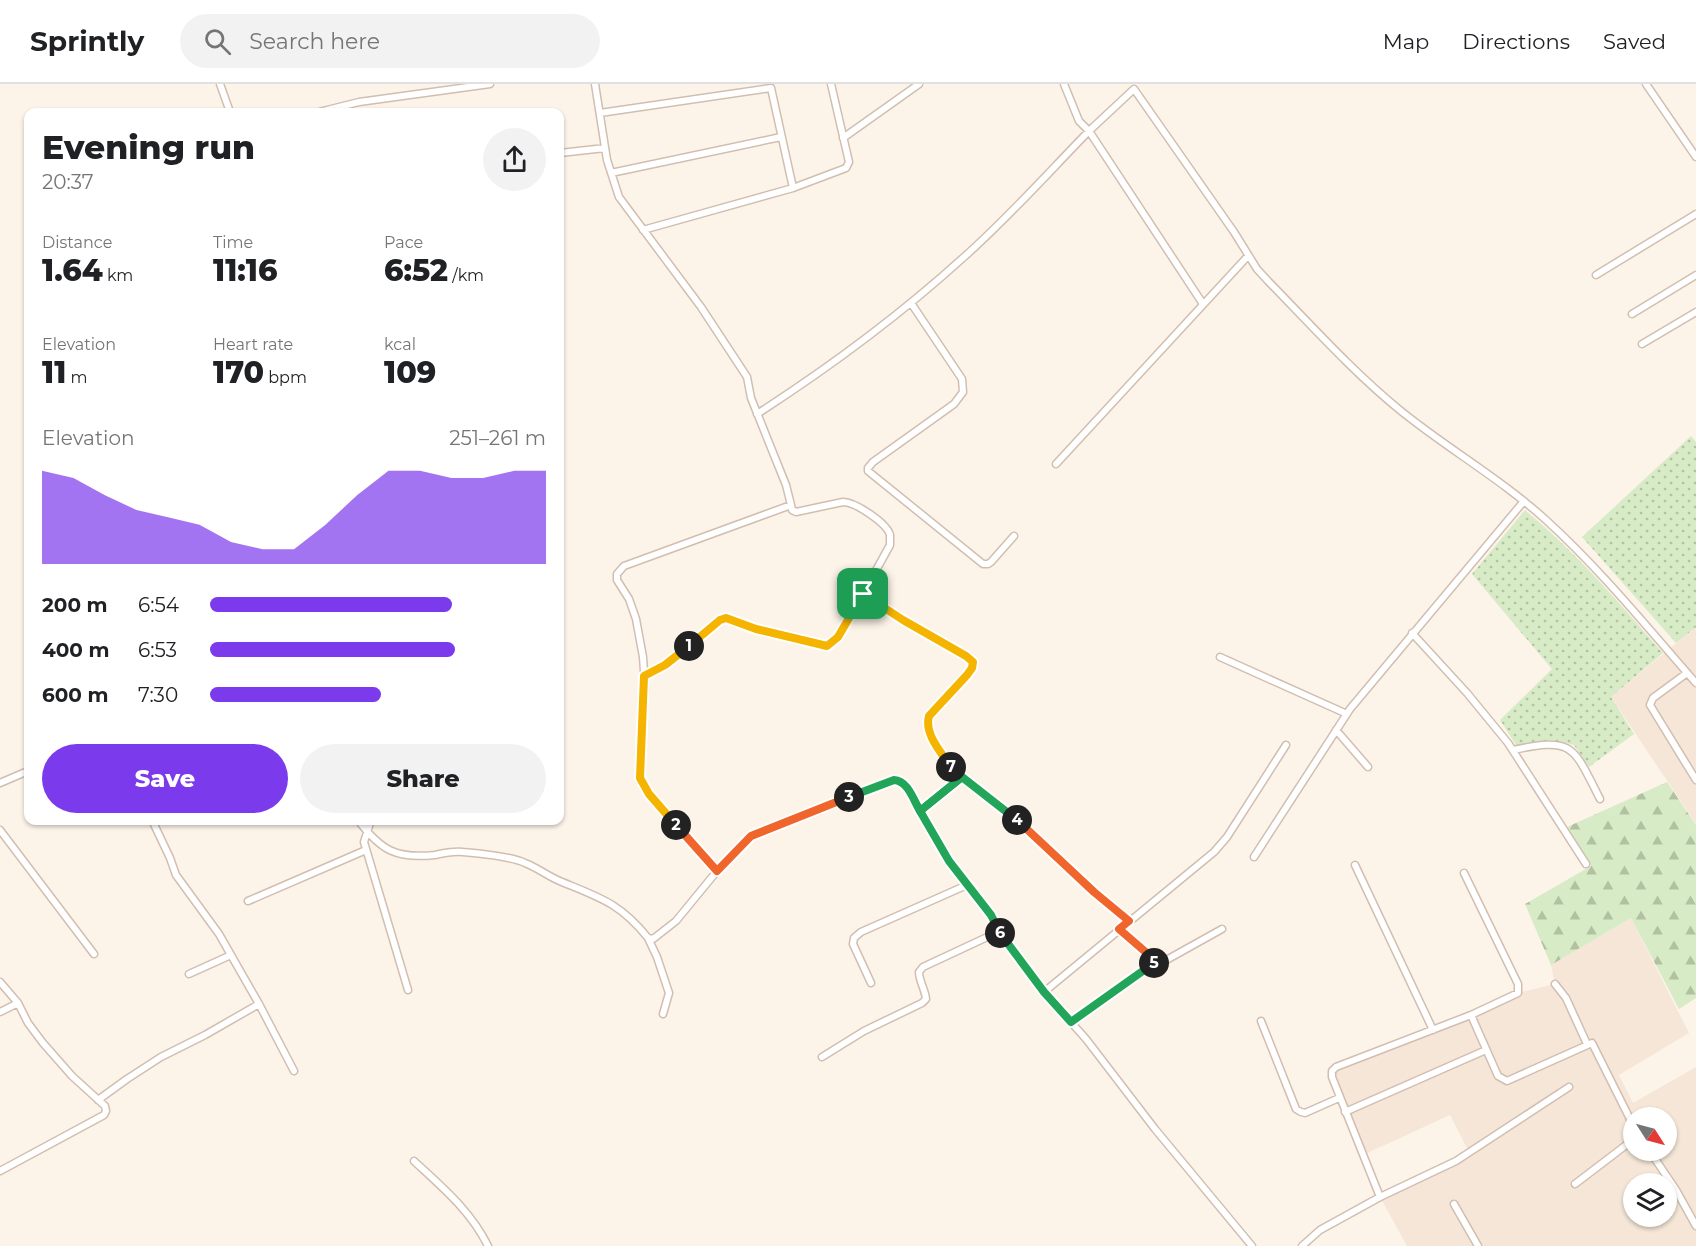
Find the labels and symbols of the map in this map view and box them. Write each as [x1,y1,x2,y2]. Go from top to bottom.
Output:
pin [837,568,888,619]
pin: 1 [674,631,704,661]
pin: 7 [936,752,966,782]
pin: 3 [834,782,864,812]
pin: 4 [1002,805,1032,835]
pin: 2 [661,810,691,840]
pin: 6 [985,918,1015,948]
pin: 5 [1139,948,1169,978]
north arrow [1623,1107,1677,1161]

